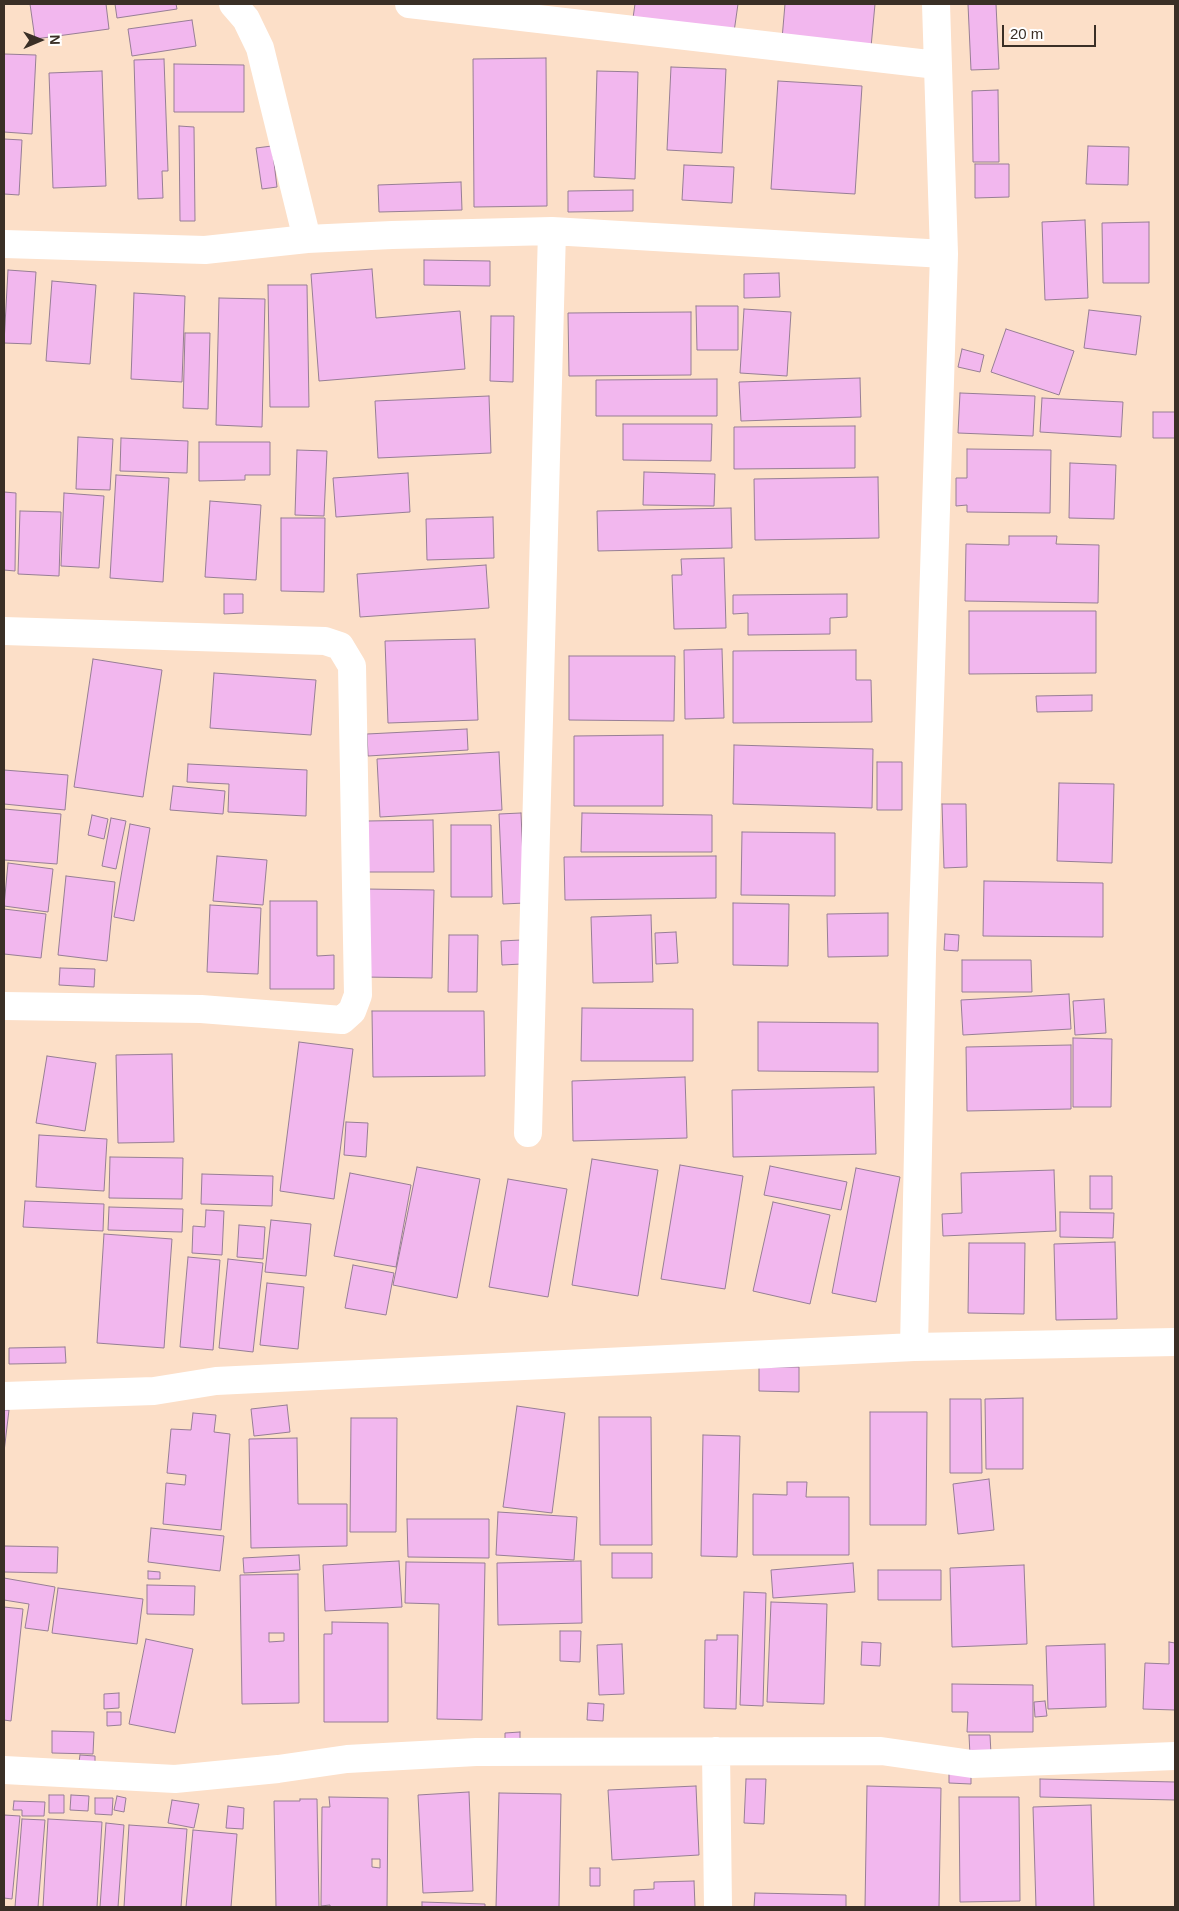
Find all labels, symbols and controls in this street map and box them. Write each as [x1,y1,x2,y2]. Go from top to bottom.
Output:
north arrow [15,15,65,65]
scale bar [1004,15,1098,47]
text: 20 m [1010,25,1043,42]
text: N [47,35,63,45]

